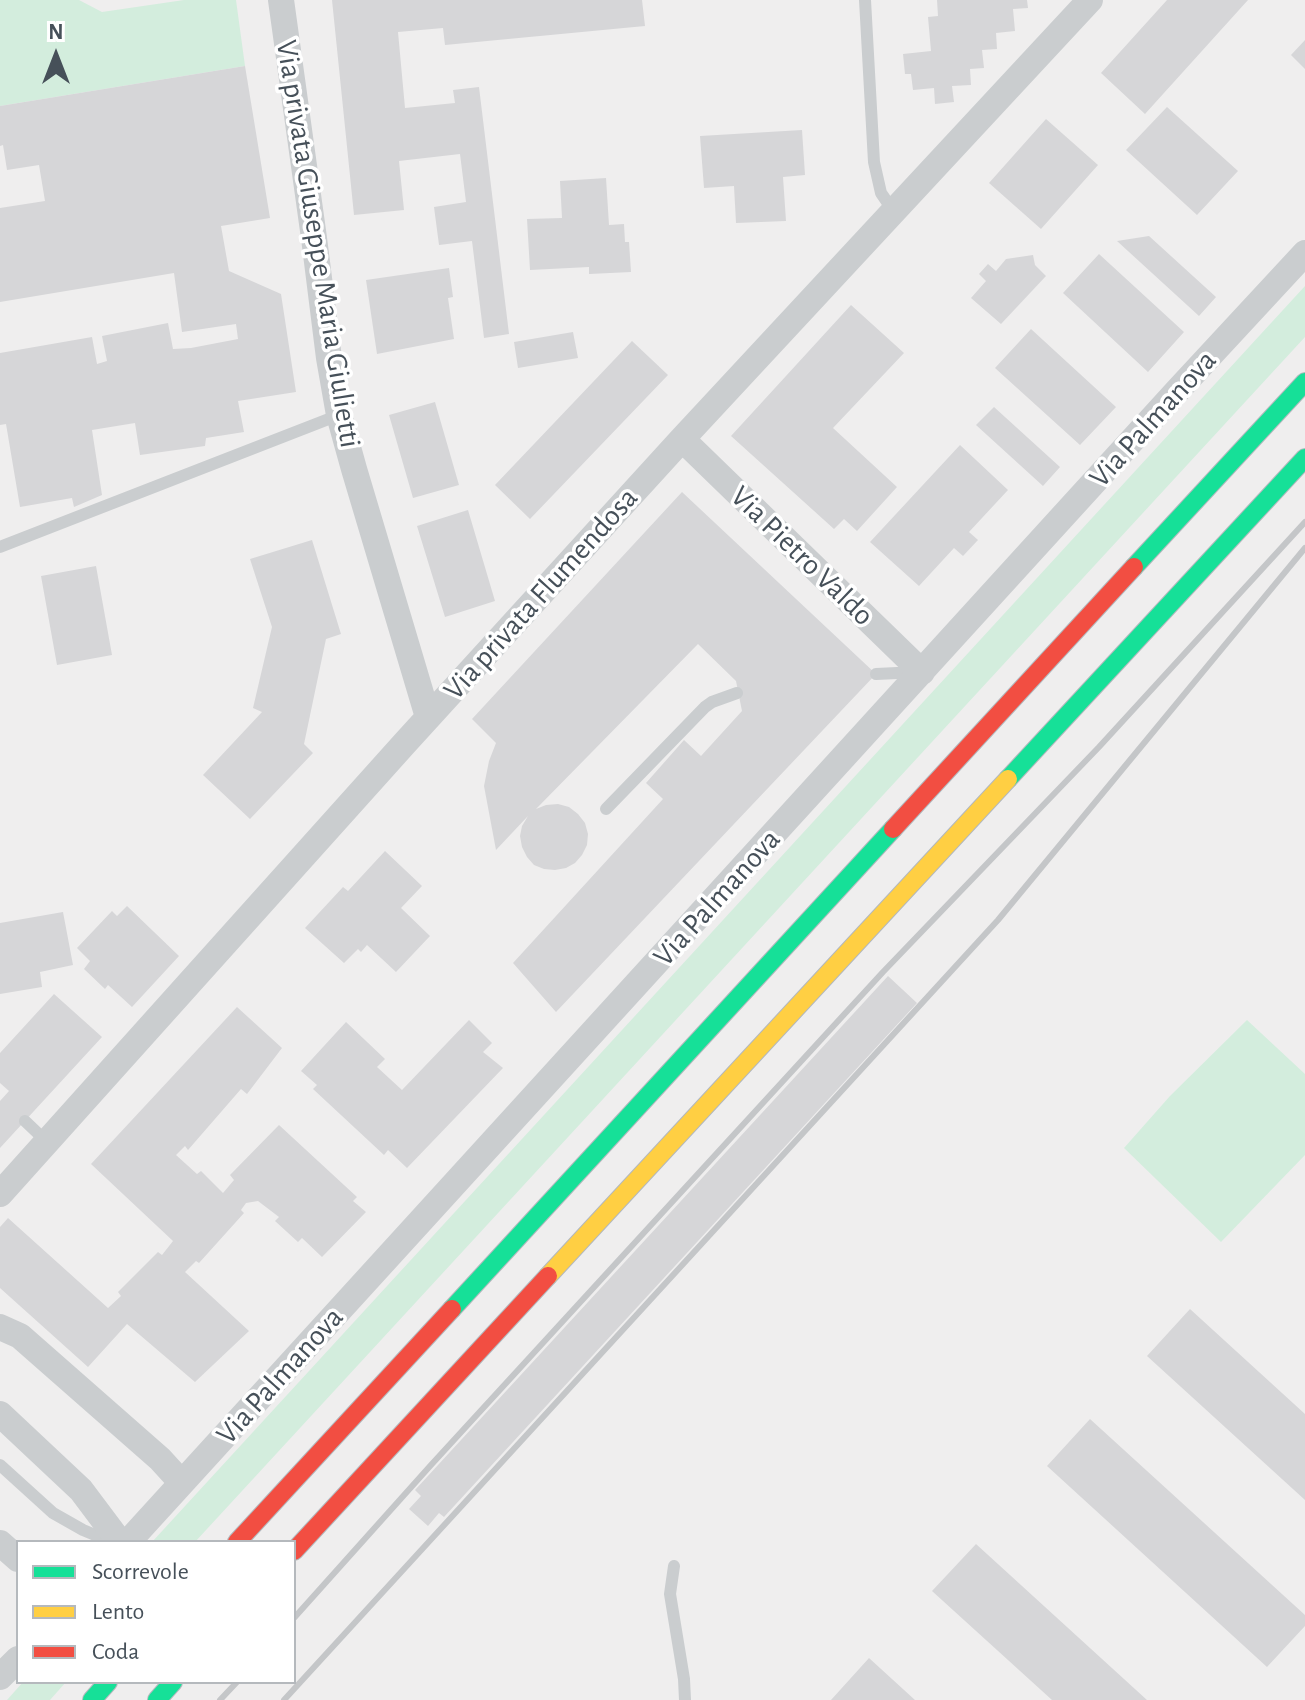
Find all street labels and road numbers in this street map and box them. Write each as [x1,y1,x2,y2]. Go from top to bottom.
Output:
street label: Via privata Giuseppe Maria Giulietti [268,38,368,450]
street label: Via Palmanova [1082,343,1224,495]
street label: Via Pietro Valdo [723,479,881,633]
street label: Via privata Flumendosa [436,480,646,708]
street label: Via Palmanova [646,822,788,974]
street label: Via Palmanova [209,1300,351,1452]

